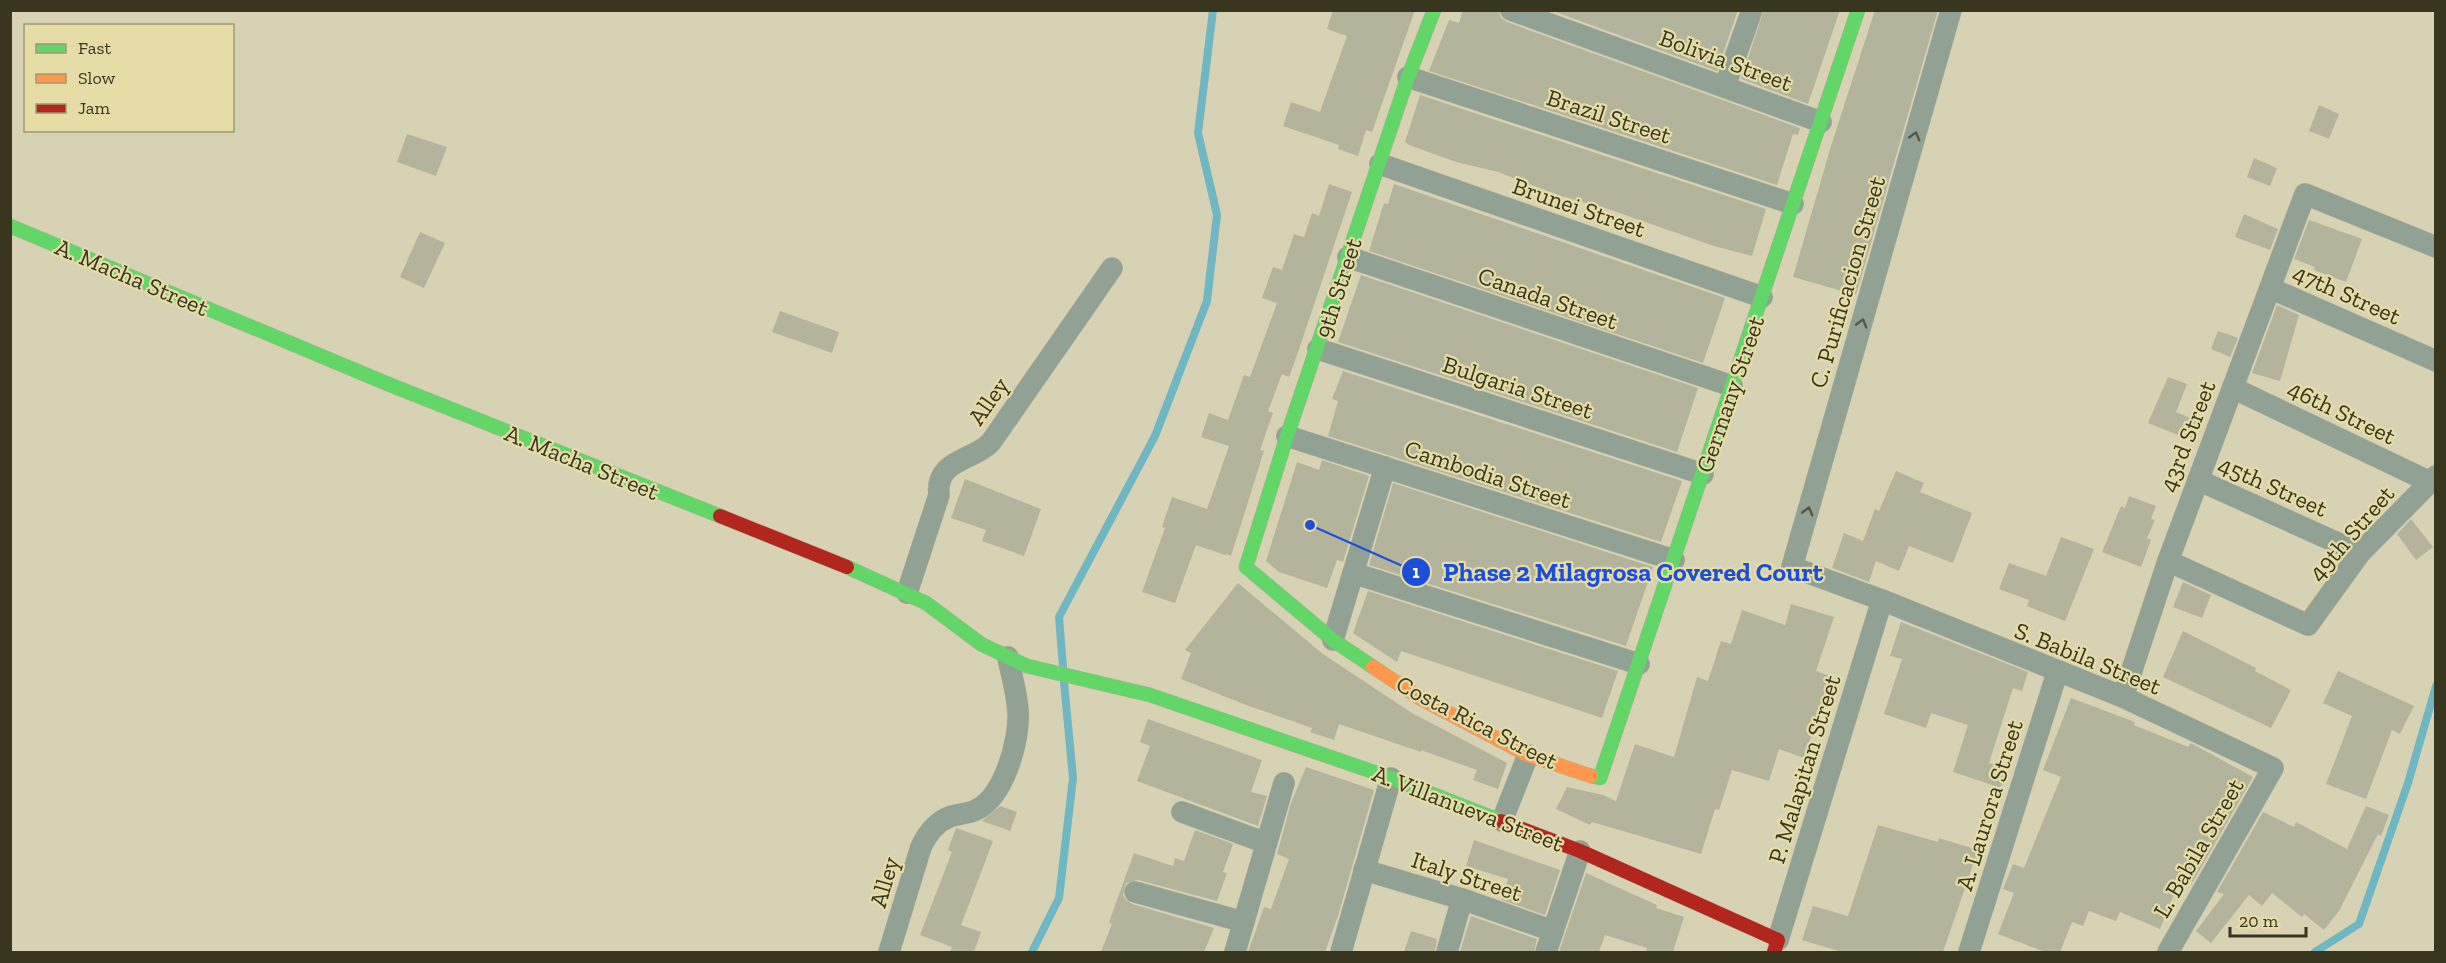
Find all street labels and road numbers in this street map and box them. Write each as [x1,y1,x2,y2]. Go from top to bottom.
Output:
street label: Bolivia Street [1656,23,1796,97]
street label: Brazil Street [1543,82,1675,150]
street label: Brunei Street [1509,171,1649,243]
street label: C. Purificacion Street [1803,173,1891,391]
street label: A. Macha Street [51,232,213,322]
street label: 9th Street [1308,234,1368,342]
street label: 47th Street [2289,257,2405,331]
street label: Canada Street [1474,261,1622,335]
street label: Germany Street [1690,312,1770,476]
street label: Bulgaria Street [1439,349,1597,425]
street label: Alley [961,371,1015,430]
street label: 46th Street [2283,373,2401,451]
street label: 43rd Street [2153,376,2221,496]
street label: A. Macha Street [501,418,663,506]
street label: Cambodia Street [1401,433,1575,515]
street label: 45th Street [2214,449,2332,523]
street label: 49th Street [2302,479,2400,586]
street label: S. Babila Street [2011,615,2166,701]
street label: Costa Rica Street [1391,669,1563,775]
street label: P. Malapitan Street [1762,671,1847,867]
street label: A. Laurora Street [1949,716,2029,894]
street label: A. Villanueva Street [1369,758,1568,858]
street label: L. Babila Street [2146,773,2250,923]
street label: Italy Street [1408,845,1526,907]
street label: Alley [863,853,905,911]

